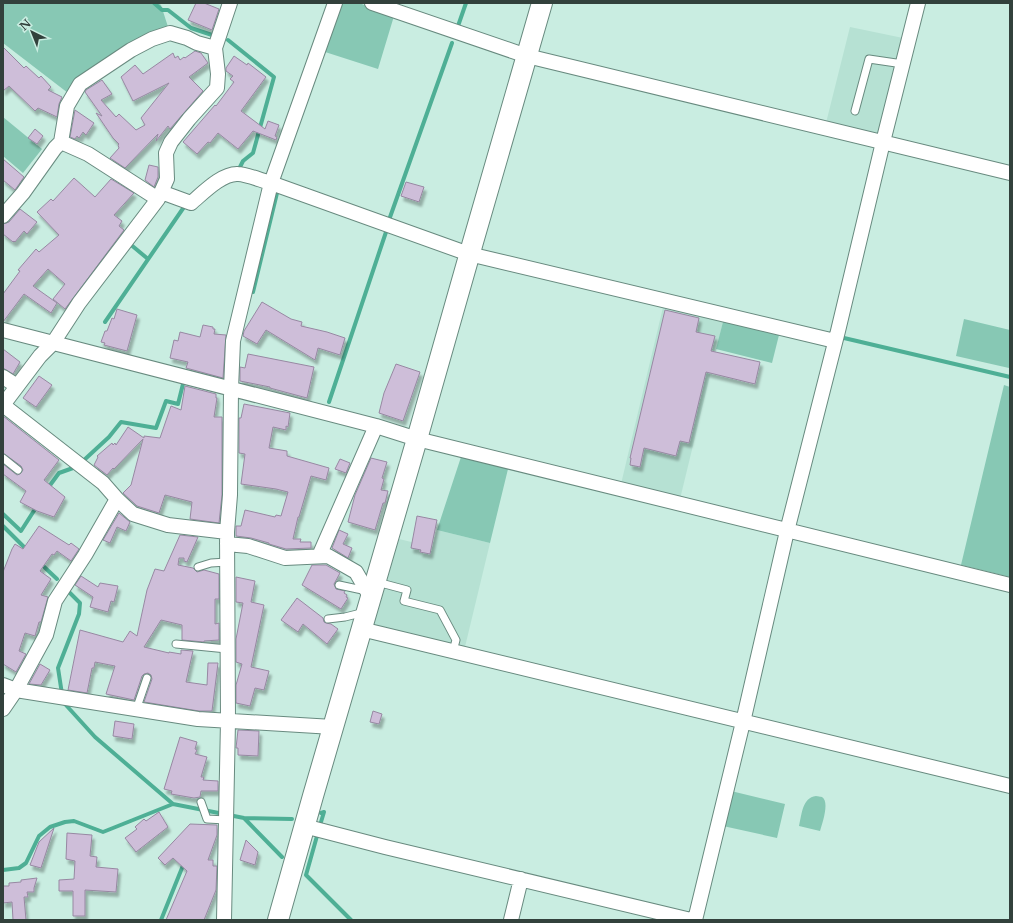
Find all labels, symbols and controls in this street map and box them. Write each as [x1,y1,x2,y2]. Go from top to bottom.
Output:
north arrow [12,12,52,52]
text: N [17,16,34,33]

